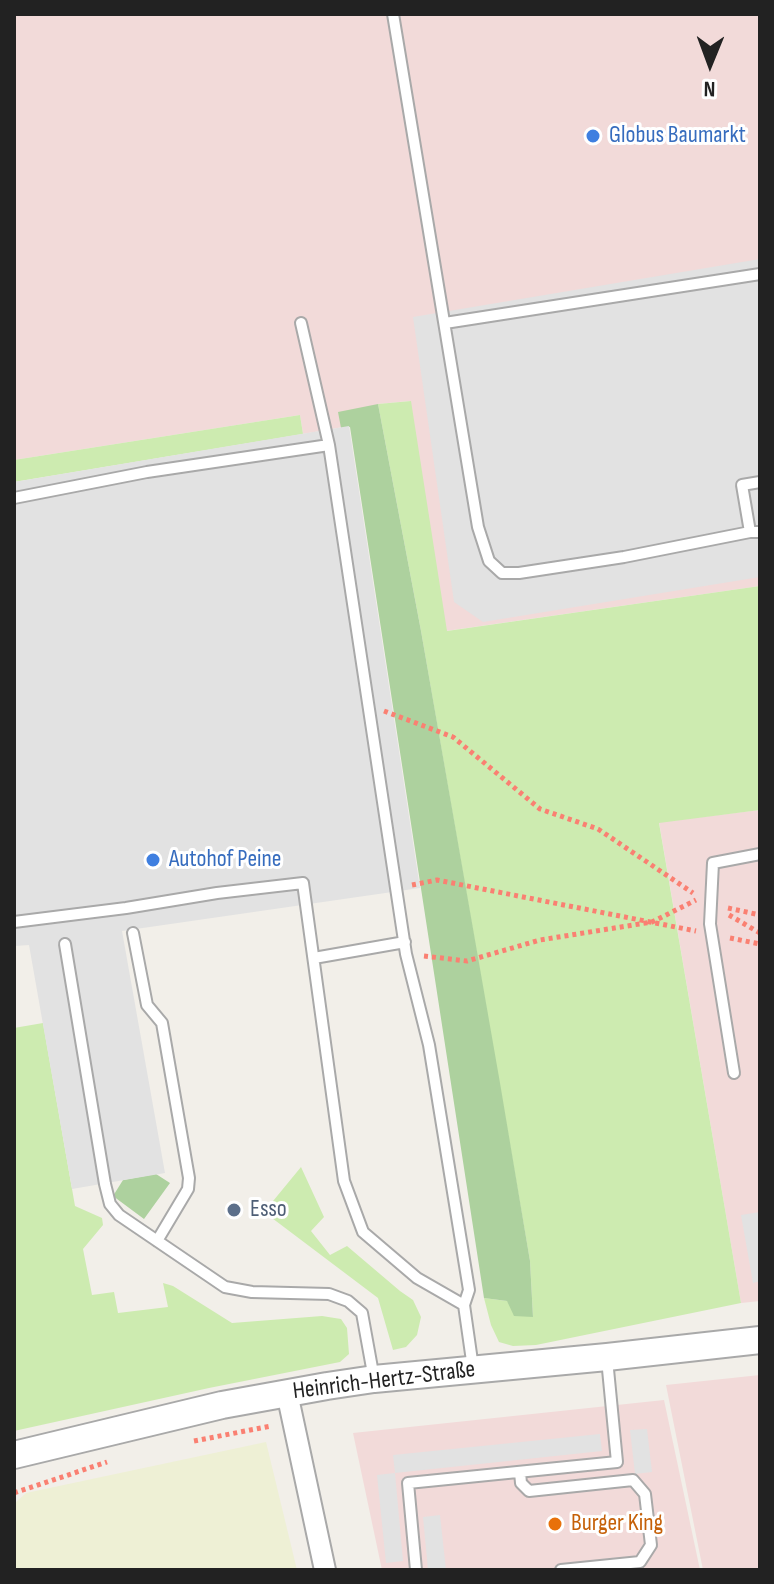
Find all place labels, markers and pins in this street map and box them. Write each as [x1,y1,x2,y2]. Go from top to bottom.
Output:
place label: Globus Baumarkt [609,122,746,150]
marker: Globus Baumarkt [584,127,602,145]
place label: Autohof Peine [169,846,281,874]
marker: Autohof Peine [144,851,162,869]
place label: Esso [250,1196,287,1224]
marker: Esso [225,1201,243,1219]
place label: Burger King [571,1510,663,1538]
marker: Burger King [546,1515,564,1533]

